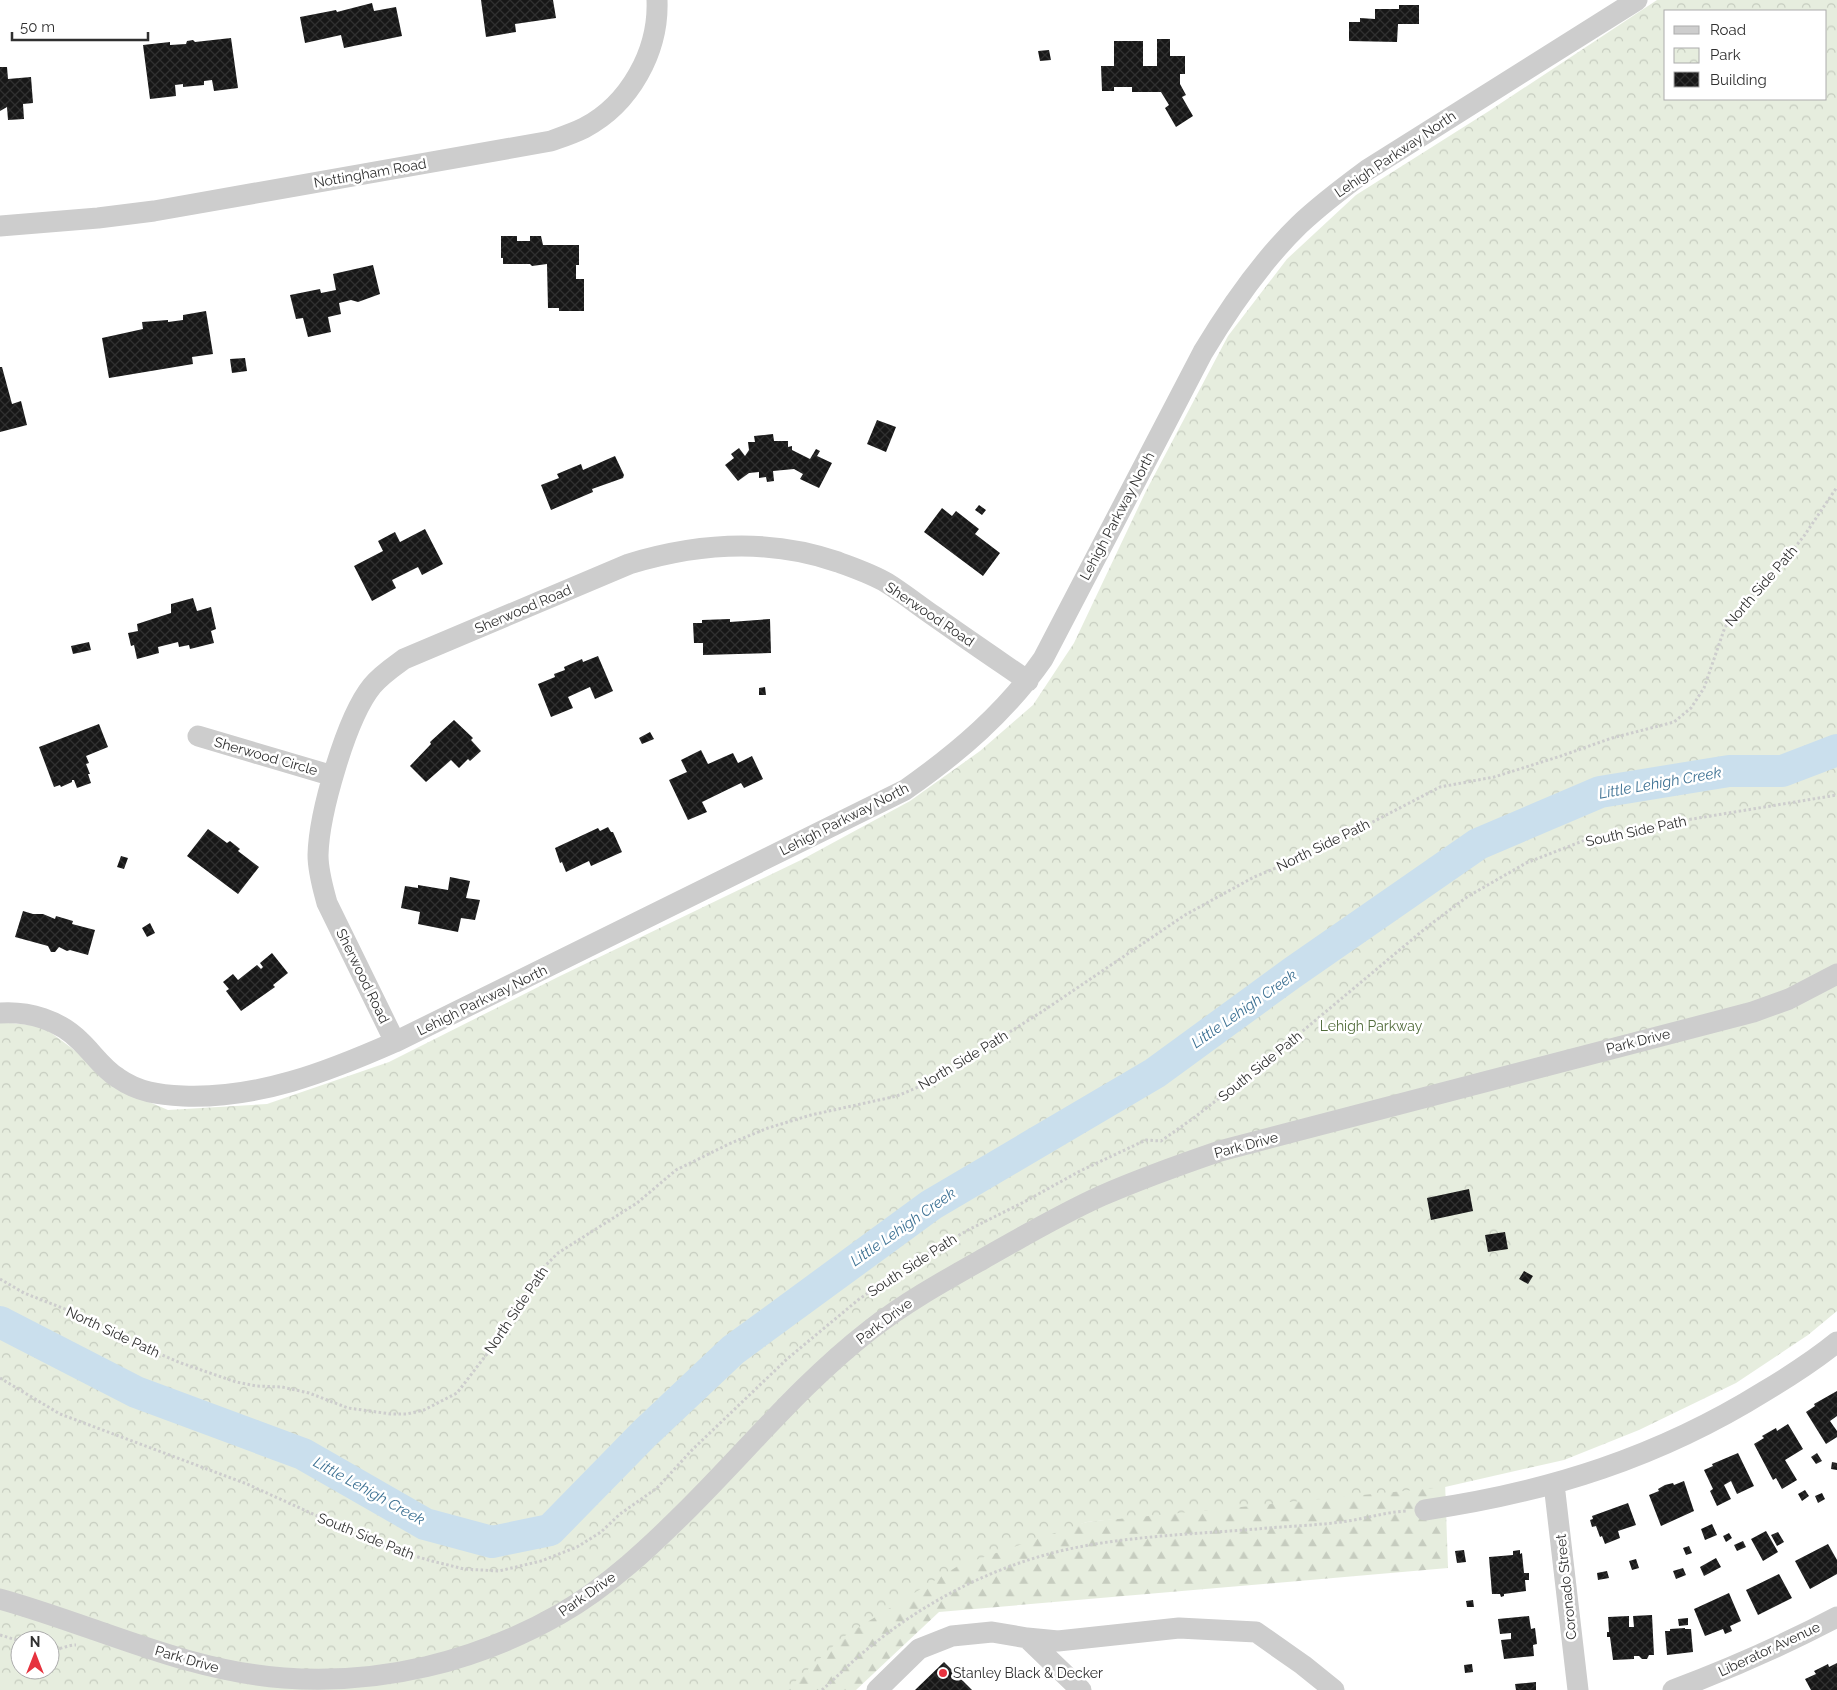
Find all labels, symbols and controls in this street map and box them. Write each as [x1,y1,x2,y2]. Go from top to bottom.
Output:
scale bar [12,10,149,42]
legend [1664,10,1827,100]
text: 50 m [20,18,55,36]
text: Road [1710,21,1746,39]
text: Park [1710,46,1741,64]
text: Building [1710,71,1767,89]
street label: Lehigh Parkway North [1331,107,1459,201]
street label: Nottingham Road [312,155,428,191]
street label: Lehigh Parkway North [1076,449,1158,583]
street label: North Side Path [1722,542,1800,630]
street label: Sherwood Road [883,578,977,650]
street label: Sherwood Road [472,581,574,637]
street label: Sherwood Circle [212,734,320,778]
water label: Little Lehigh Creek [1597,763,1723,803]
street label: Lehigh Parkway North [777,780,911,858]
street label: South Side Path [1584,813,1688,849]
street label: North Side Path [1274,816,1372,874]
street label: Sherwood Road [333,926,393,1026]
street label: Lehigh Parkway North [414,962,550,1038]
water label: Little Lehigh Creek [1188,966,1300,1052]
park label: Lehigh Parkway [1320,1018,1423,1034]
street label: Park Drive [1604,1025,1672,1057]
street label: North Side Path [915,1027,1011,1093]
street label: South Side Path [1215,1027,1305,1105]
street label: Park Drive [1212,1129,1280,1161]
water label: Little Lehigh Creek [847,1184,959,1270]
street label: South Side Path [865,1230,959,1300]
street label: North Side Path [481,1263,551,1357]
street label: Park Drive [853,1295,915,1347]
street label: North Side Path [64,1303,162,1361]
water label: Little Lehigh Creek [310,1453,428,1529]
street label: South Side Path [315,1509,417,1563]
street label: Coronado Street [1552,1533,1580,1641]
street label: Park Drive [556,1569,618,1619]
street label: Liberator Avenue [1716,1618,1822,1680]
north arrow [10,1630,60,1680]
text: N [30,1634,40,1650]
street label: Park Drive [153,1642,221,1676]
place label: Stanley Black & Decker [953,1665,1103,1681]
marker: Stanley Black & Decker [937,1667,949,1679]

